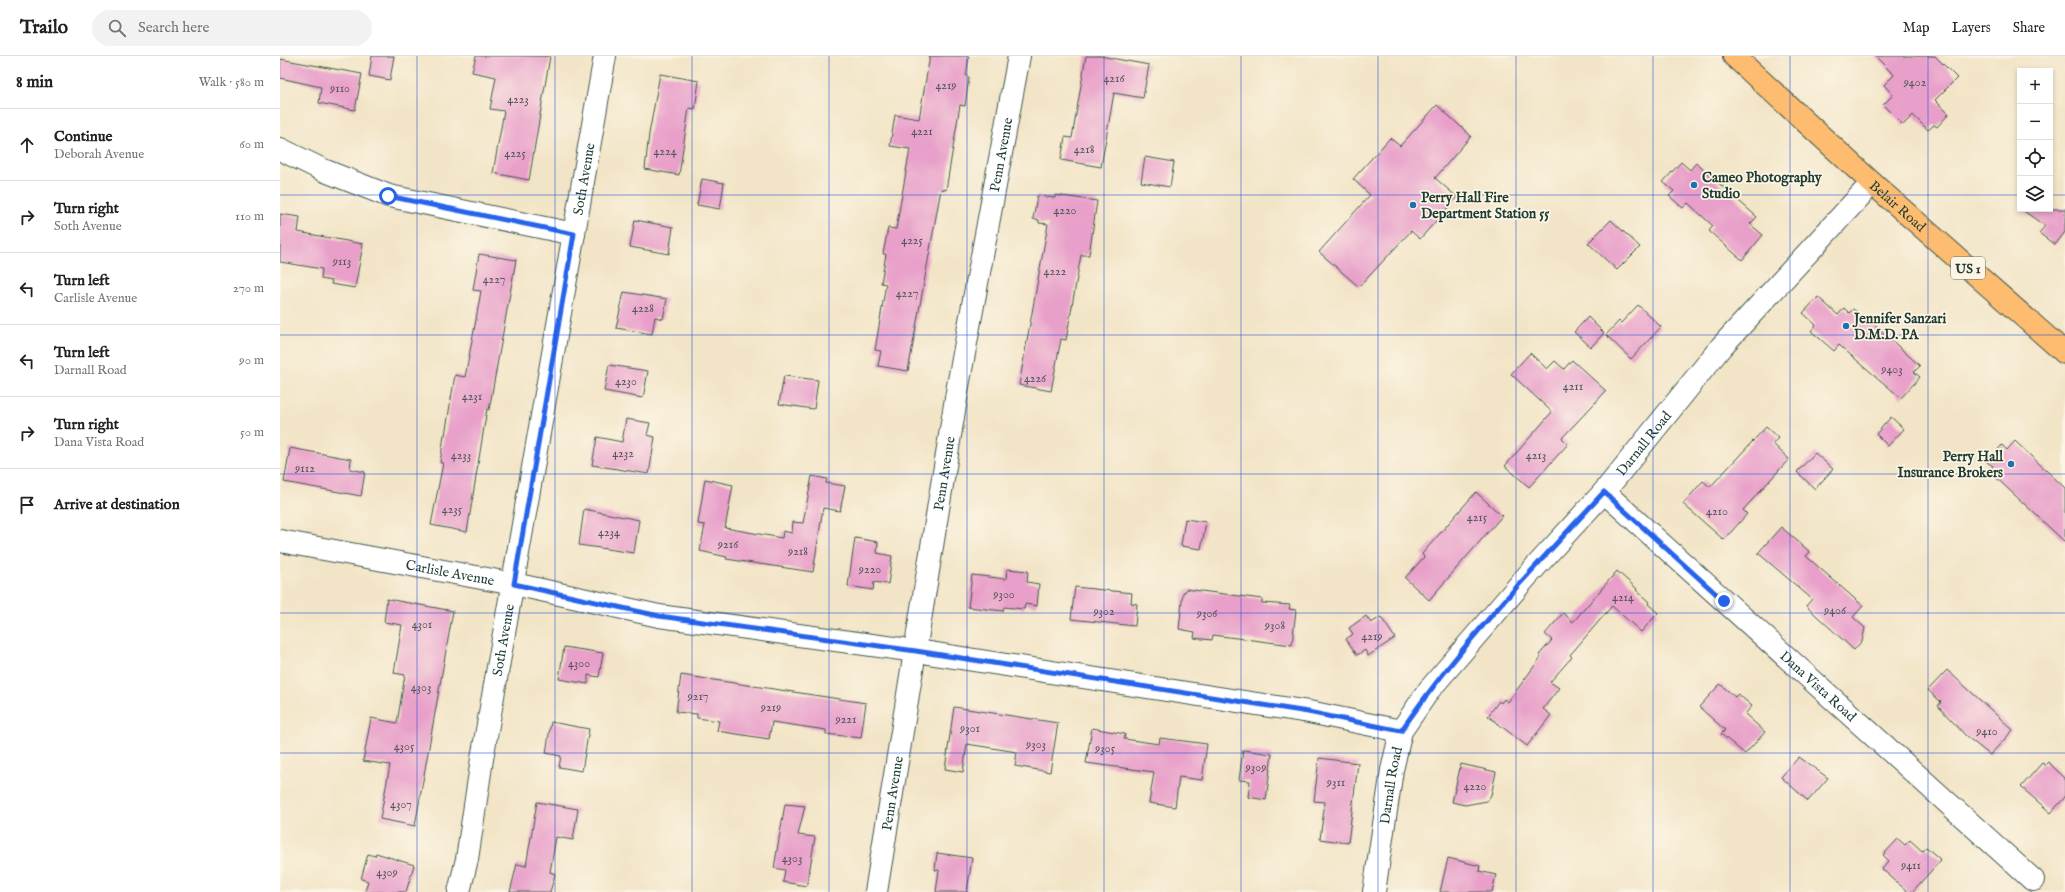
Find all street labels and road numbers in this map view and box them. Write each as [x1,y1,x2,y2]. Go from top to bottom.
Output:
street label: Penn Avenue [986,116,1018,193]
street label: Soth Avenue [569,141,600,217]
street label: Belair Road [1865,177,1930,237]
road number: US 1 [1951,257,1985,279]
street label: Darnall Road [1613,407,1676,480]
street label: Penn Avenue [930,435,960,512]
street label: Carlisle Avenue [404,556,496,590]
street label: Soth Avenue [489,602,519,678]
street label: Dana Vista Road [1776,647,1860,726]
street label: Darnall Road [1376,744,1407,825]
street label: Penn Avenue [878,754,908,832]

